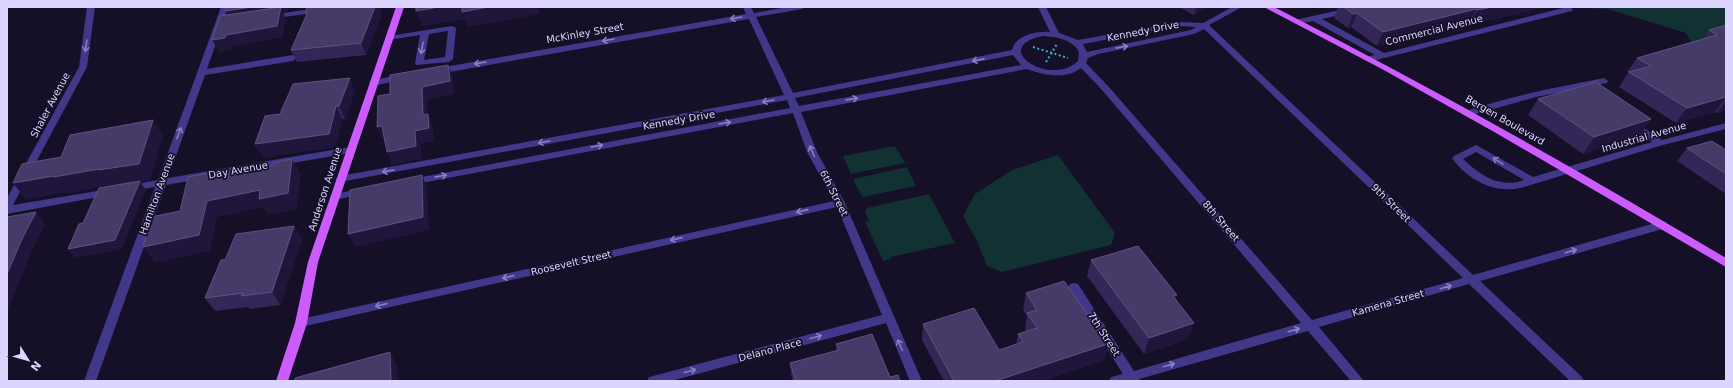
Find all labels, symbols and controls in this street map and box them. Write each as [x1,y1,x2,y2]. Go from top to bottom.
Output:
street label: Commercial Avenue [1384,13,1484,47]
one-way arrow [730,14,743,22]
street label: Kennedy Drive [1106,19,1180,43]
street label: McKinley Street [546,21,625,45]
one-way arrow [602,37,615,45]
one-way arrow [82,39,90,52]
one-way arrow [418,41,426,54]
one-way arrow [1115,42,1128,50]
one-way arrow [972,56,985,64]
one-way arrow [474,60,487,68]
street label: Shaler Avenue [28,71,72,139]
street label: Bergen Boulevard [1463,93,1547,147]
one-way arrow [846,95,859,103]
one-way arrow [762,97,775,105]
street label: Kennedy Drive [642,108,716,132]
one-way arrow [718,119,731,127]
street label: Industrial Avenue [1601,120,1687,154]
one-way arrow [176,128,184,140]
one-way arrow [538,138,551,146]
one-way arrow [590,142,603,150]
one-way arrow [808,145,815,157]
street label: Anderson Avenue [306,146,344,232]
street label: Hamilton Avenue [137,152,177,236]
one-way arrow [1492,157,1504,165]
street label: Day Avenue [207,159,269,181]
one-way arrow [382,167,395,175]
street label: 6th Street [818,168,850,218]
one-way arrow [435,171,448,179]
street label: 9th Street [1369,182,1413,224]
street label: 8th Street [1200,198,1242,244]
one-way arrow [796,208,809,216]
one-way arrow [669,236,682,244]
one-way arrow [1564,247,1577,254]
street label: Roosevelt Street [530,248,612,278]
one-way arrow [501,273,514,281]
one-way arrow [1439,283,1452,290]
street label: Kamena Street [1351,287,1425,319]
one-way arrow [375,302,388,310]
street label: 7th Street [1086,310,1122,358]
one-way arrow [1287,325,1300,333]
one-way arrow [809,333,822,341]
street label: Delano Place [737,336,803,364]
north arrow [8,340,48,380]
one-way arrow [896,340,903,352]
text: N [28,358,44,373]
one-way arrow [1162,361,1175,368]
one-way arrow [684,367,697,374]

